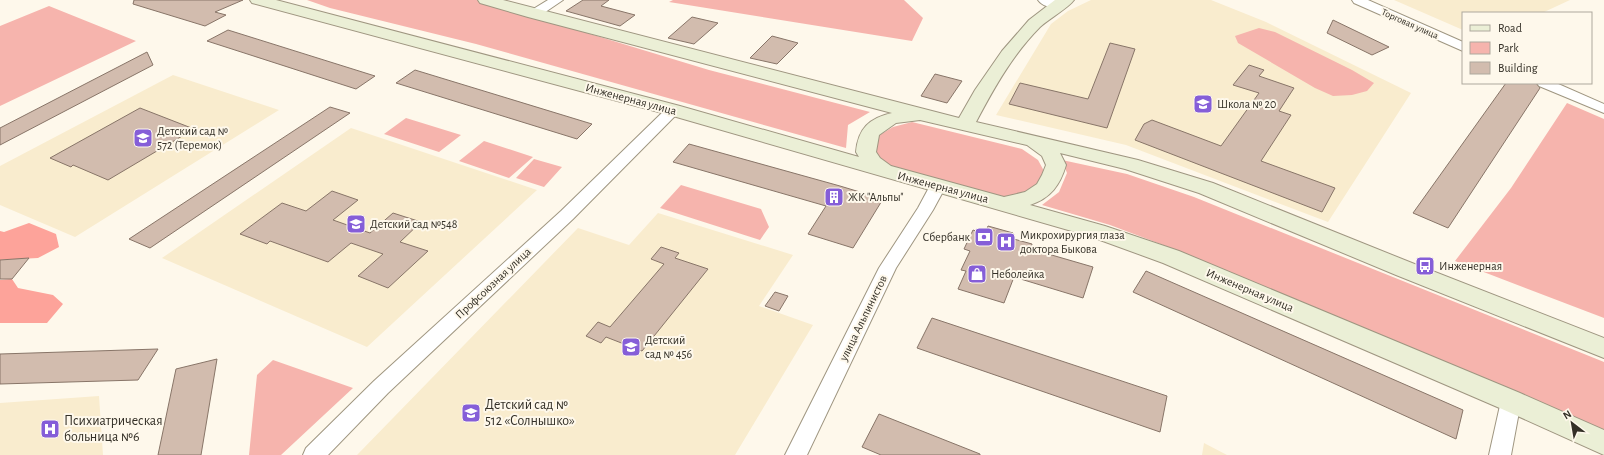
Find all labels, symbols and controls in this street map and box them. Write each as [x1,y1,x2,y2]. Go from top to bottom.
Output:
street label: Торговая улица [1380,7,1440,41]
legend [1462,12,1592,84]
text: Road [1498,22,1522,34]
text: Park [1498,42,1519,54]
text: Building [1498,62,1538,74]
street label: Инженерная улица [584,81,678,118]
school or university icon: Школа № 20 [1192,93,1214,115]
place label: Школа № 20 [1217,98,1276,110]
place label: Детский сад № 572 (Теремок) [157,125,229,151]
school or university icon: Детский сад № 572 (Теремок) [132,127,154,149]
street label: Инженерная улица [896,169,990,206]
building icon: ЖК "Альпы" [823,186,845,208]
place label: ЖК "Альпы" [848,191,904,203]
school or university icon: Детский сад №548 [345,213,367,235]
place label: Детский сад №548 [370,218,458,230]
bank icon: Сбербанк [973,226,995,248]
place label: Микрохирургия глаза доктора Быкова [1020,229,1125,255]
place label: Сбербанк [922,231,970,243]
hospital icon: Микрохирургия глаза доктора Быкова [995,231,1017,253]
street label: Профсоюзная улица [453,245,534,322]
bus stop icon: Инженерная [1414,255,1436,277]
place label: Инженерная [1439,260,1502,272]
shop icon: Неболейка [966,263,988,285]
street label: Инженерная улица [1204,266,1296,315]
place label: Неболейка [991,268,1045,280]
street label: улица Альпинистов [837,273,890,364]
place label: Детский сад № 456 [645,334,693,360]
school or university icon: Детский сад № 456 [620,336,642,358]
place label: Детский сад № 512 «Солнышко» [485,398,575,428]
school or university icon: Детский сад № 512 «Солнышко» [460,402,482,424]
north arrow [1552,403,1592,443]
text: N [1561,408,1573,422]
place label: Психиатрическая больница №6 [64,414,163,444]
hospital icon: Психиатрическая больница №6 [39,418,61,440]

